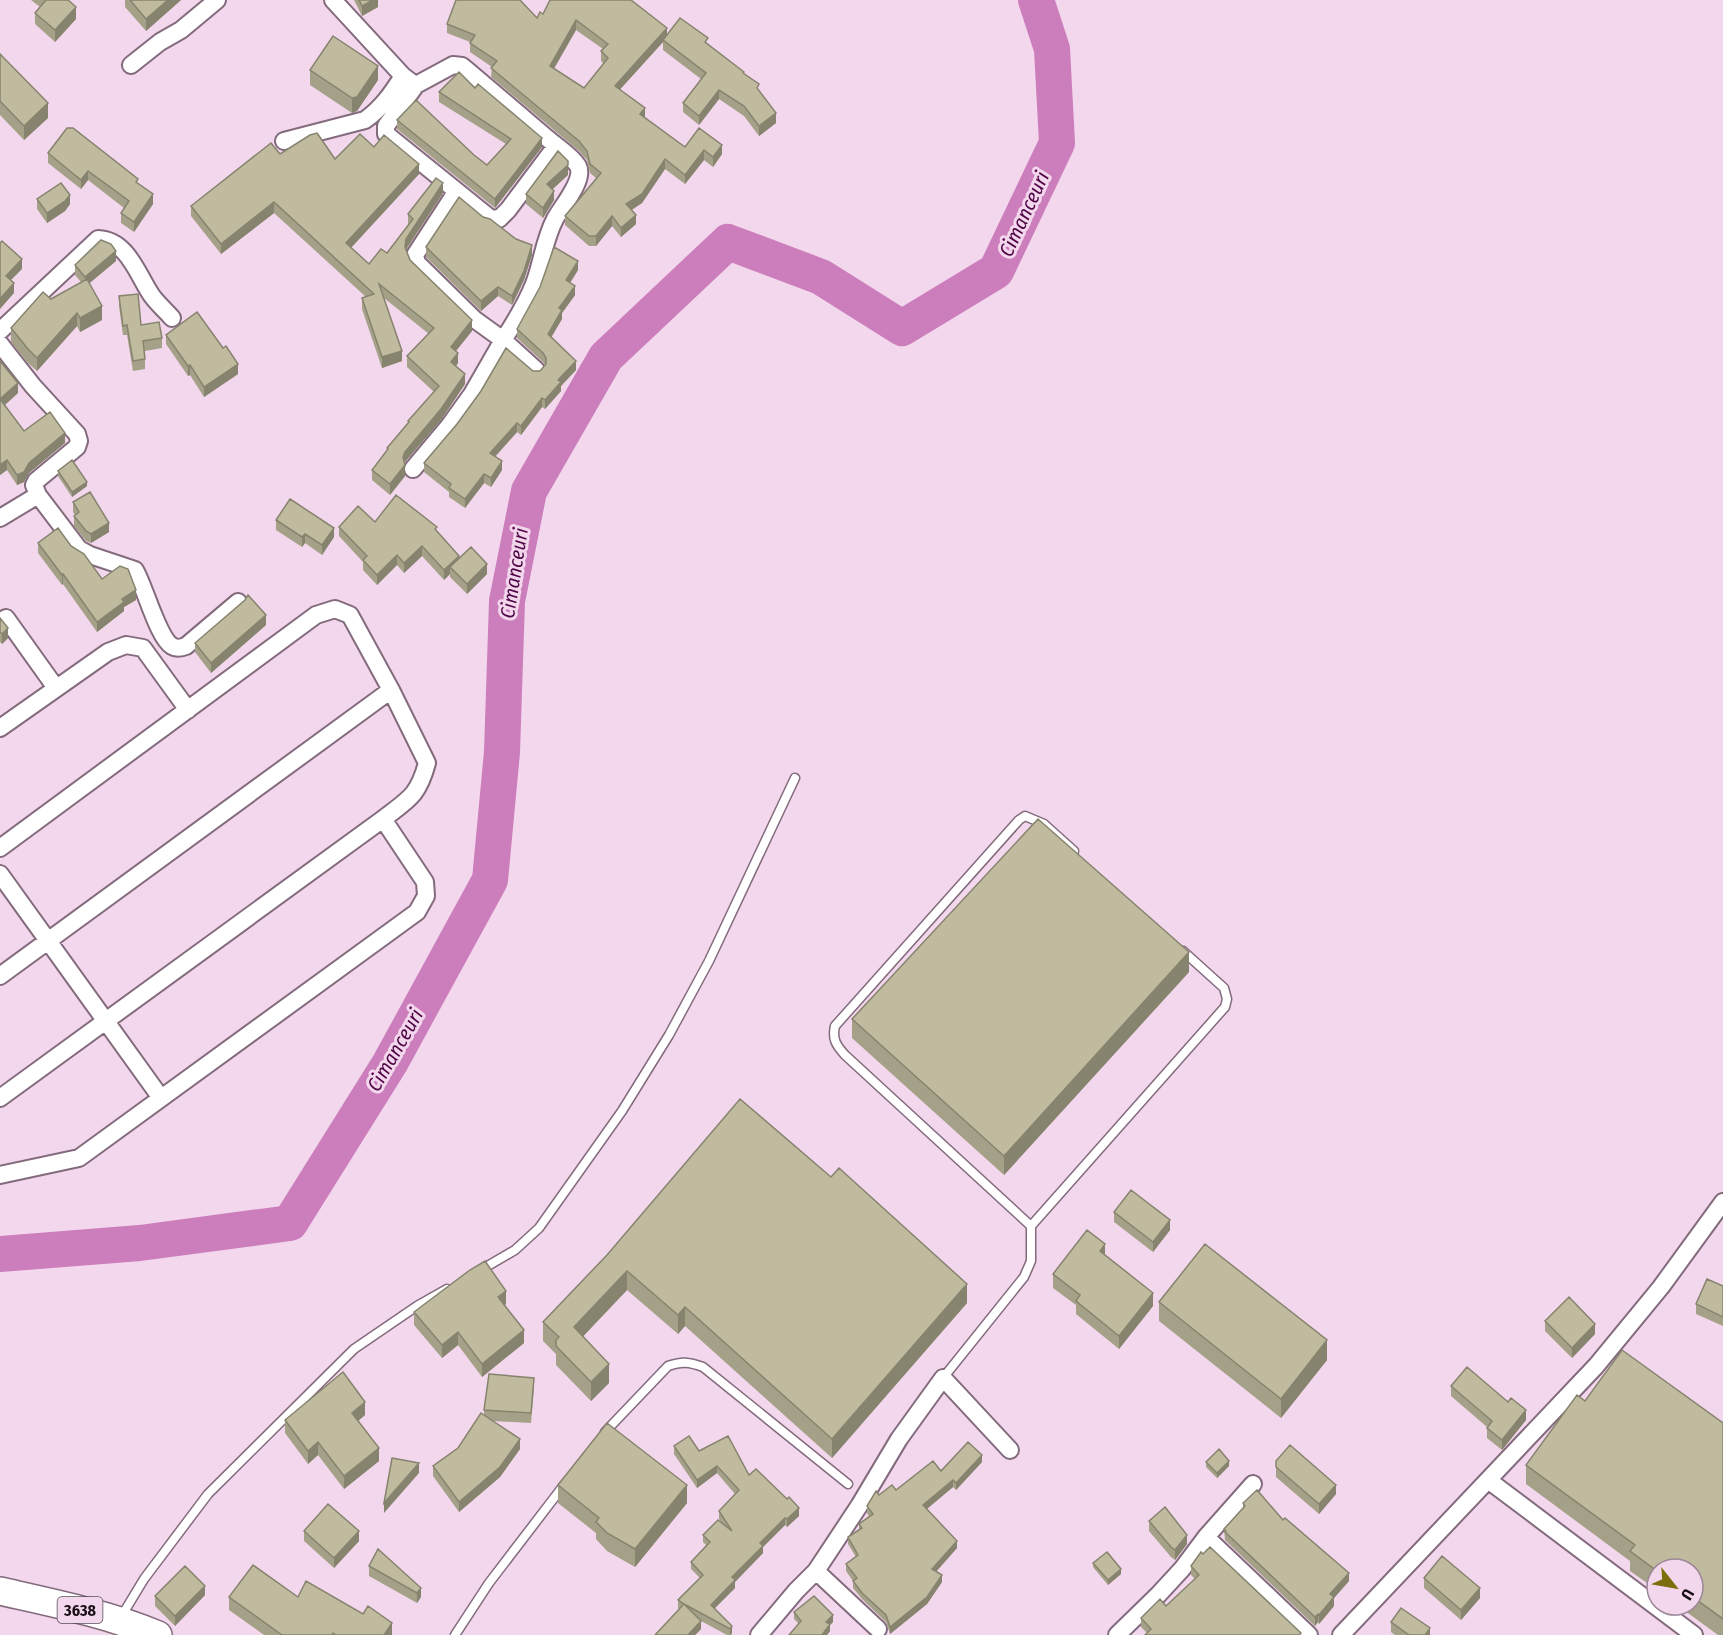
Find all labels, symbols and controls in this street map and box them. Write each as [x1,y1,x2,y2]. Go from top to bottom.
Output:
water label: Cimanceuri [994,168,1054,260]
water label: Cimanceuri [495,526,533,620]
water label: Cimanceuri [362,1004,428,1096]
north arrow [1645,1557,1705,1617]
text: U [1677,1586,1698,1603]
road number: 3638 [58,1597,103,1623]

